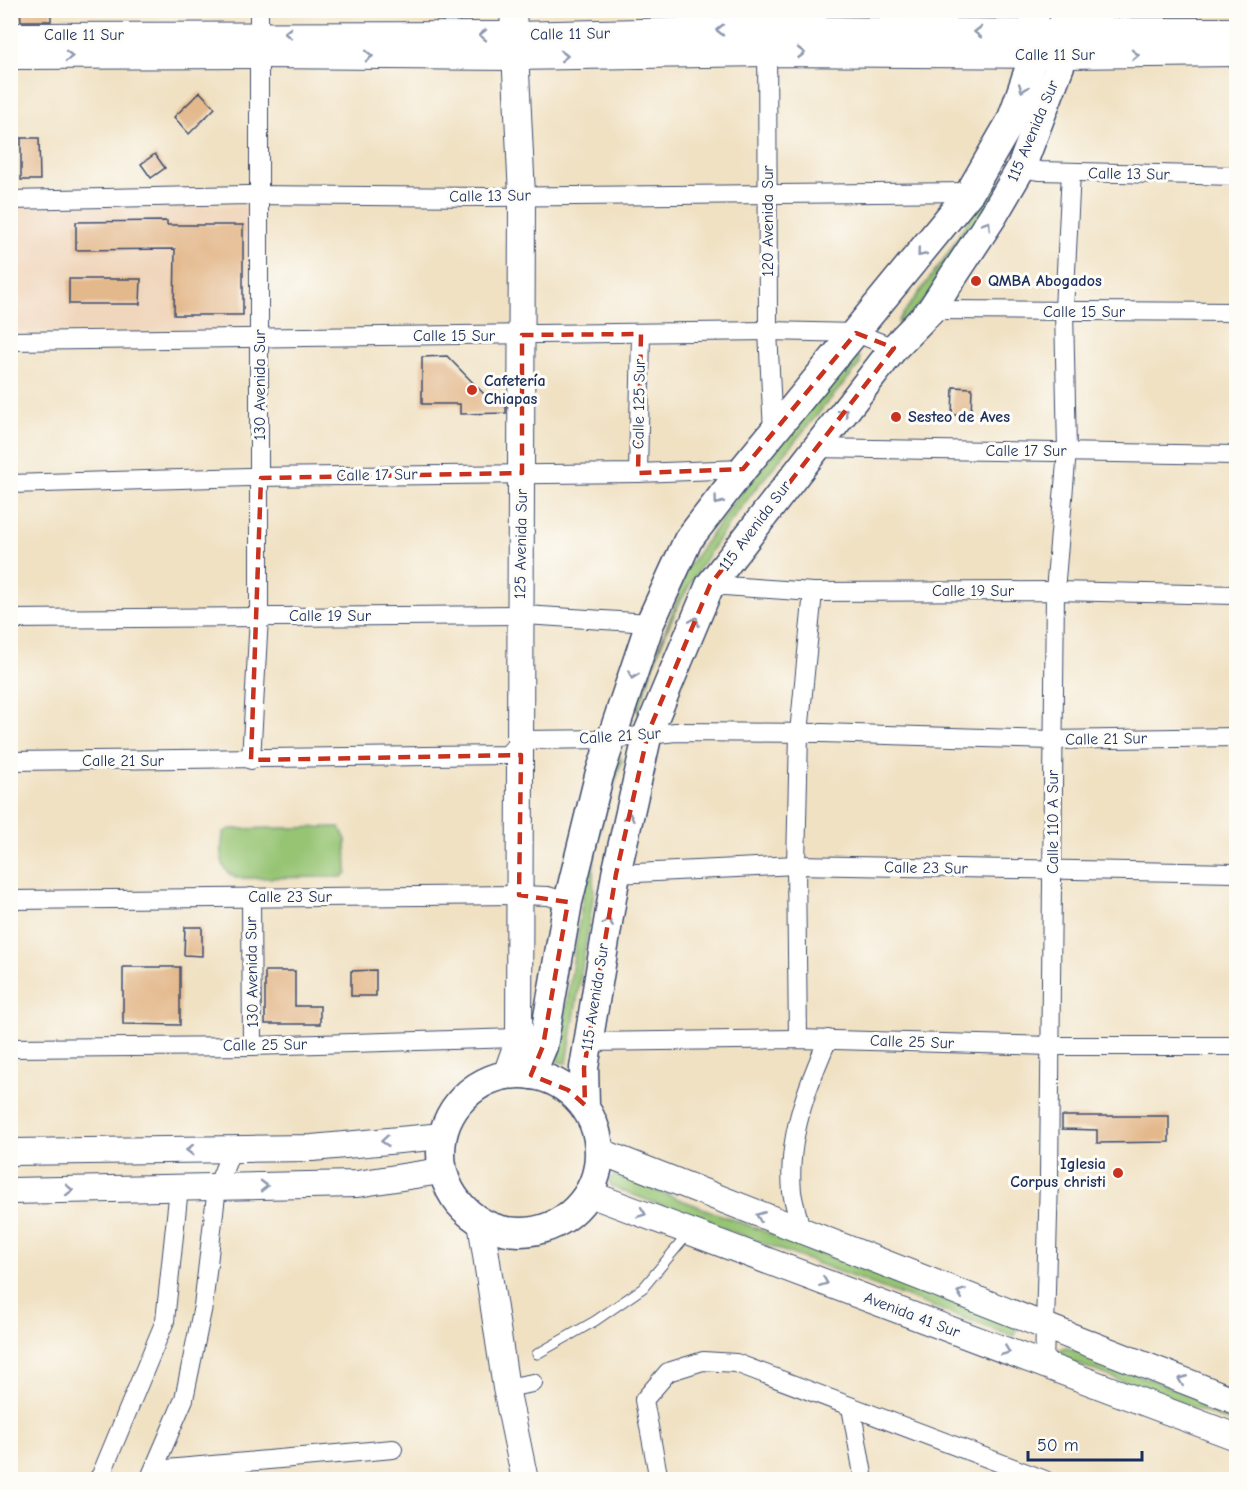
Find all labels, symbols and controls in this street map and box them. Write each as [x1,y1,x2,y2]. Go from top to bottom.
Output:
street label: Calle 11 Sur [530,24,611,44]
one-way arrow [715,24,724,37]
street label: Calle 11 Sur [44,26,125,44]
one-way arrow [973,26,982,39]
one-way arrow [283,27,292,39]
one-way arrow [478,29,487,41]
street label: Calle 11 Sur [1015,46,1096,64]
one-way arrow [796,47,805,59]
one-way arrow [1130,48,1139,61]
one-way arrow [64,50,73,62]
one-way arrow [364,50,373,62]
one-way arrow [559,50,568,63]
street label: 115 Avenida Sur [1004,77,1063,184]
one-way arrow [1017,82,1030,93]
street label: Calle 13 Sur [1088,164,1171,184]
street label: 120 Avenida Sur [759,165,777,277]
street label: Calle 13 Sur [449,186,532,206]
one-way arrow [980,220,991,231]
one-way arrow [917,246,928,257]
place label: QMBA Abogados [988,272,1102,290]
marker: QMBA Abogados [969,274,983,288]
street label: Calle 15 Sur [1043,303,1126,321]
street label: Calle 15 Sur [413,327,496,345]
street label: 130 Avenida Sur [251,329,269,441]
street label: Calle 125 Sur [629,358,649,449]
place label: Cafetería Chiapas [484,372,546,408]
marker: Cafetería Chiapas [465,383,479,397]
one-way arrow [836,408,847,419]
place label: Sesteo de Aves [908,408,1010,426]
marker: Sesteo de Aves [889,410,903,424]
street label: Calle 17 Sur [985,442,1067,460]
street label: Calle 17 Sur [336,465,418,485]
street label: 115 Avenida Sur [715,477,795,575]
street label: 125 Avenida Sur [511,488,531,599]
one-way arrow [714,495,725,506]
street label: Calle 19 Sur [932,582,1015,600]
street label: Calle 19 Sur [289,607,372,625]
one-way arrow [688,617,700,628]
one-way arrow [627,669,640,680]
street label: Calle 21 Sur [579,724,662,748]
street label: Calle 21 Sur [1065,729,1148,749]
street label: Calle 21 Sur [82,752,165,770]
street label: Calle 110 A Sur [1044,769,1062,874]
one-way arrow [621,812,634,822]
street label: Calle 23 Sur [884,858,969,878]
street label: Calle 23 Sur [248,888,332,906]
street label: 130 Avenida Sur [242,916,262,1028]
one-way arrow [601,917,613,927]
street label: 115 Avenida Sur [578,941,612,1052]
street label: Calle 25 Sur [870,1032,955,1052]
street label: Calle 25 Sur [223,1035,308,1055]
one-way arrow [380,1134,389,1147]
one-way arrow [185,1144,194,1156]
place label: Iglesia Corpus christi [1010,1155,1106,1191]
marker: Iglesia Corpus christi [1111,1166,1125,1180]
one-way arrow [259,1180,268,1192]
one-way arrow [64,1184,73,1196]
one-way arrow [635,1206,646,1218]
one-way arrow [755,1210,766,1223]
one-way arrow [818,1274,829,1287]
street label: Avenida 41 Sur [862,1288,963,1342]
one-way arrow [957,1288,967,1301]
one-way arrow [1000,1344,1011,1356]
one-way arrow [1177,1375,1188,1387]
scale bar [1028,1424,1142,1462]
text: 50 m [1037,1435,1079,1456]

